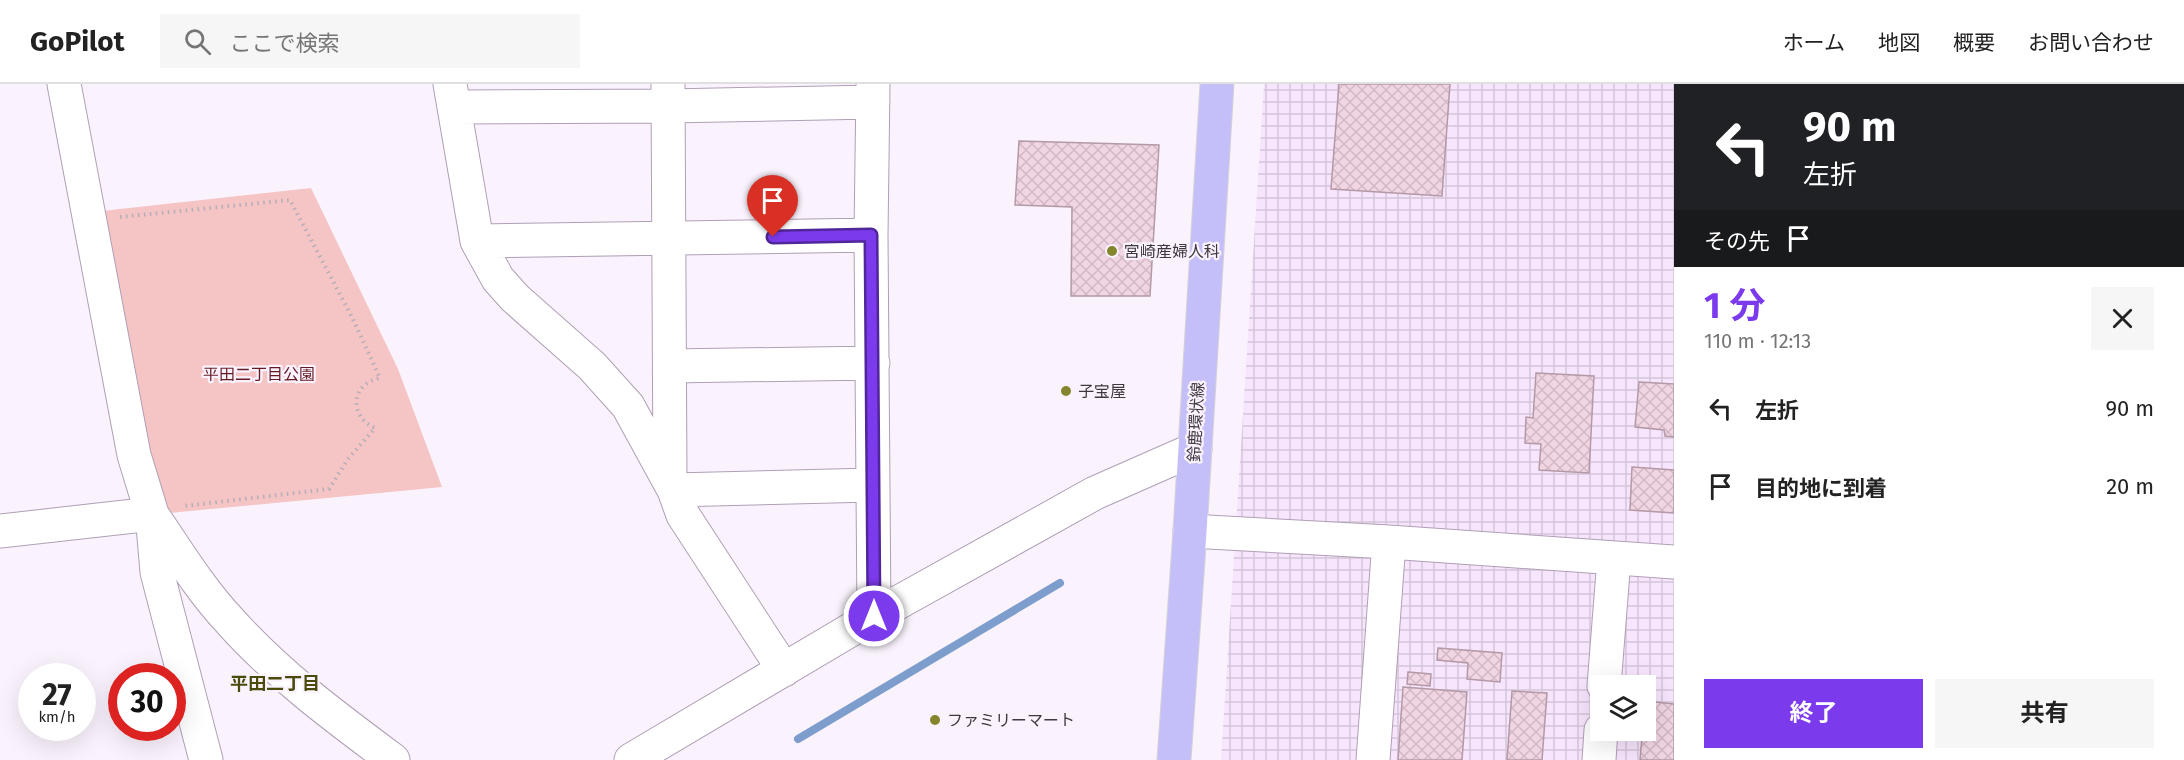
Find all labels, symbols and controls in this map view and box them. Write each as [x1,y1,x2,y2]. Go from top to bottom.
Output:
search box [160,14,580,68]
text: GoPilot [30,25,124,58]
icon: search [181,25,214,58]
text: ここで検索 [229,30,339,57]
text: ホーム [1783,30,1845,56]
text: 地図 [1878,30,1920,56]
text: 概要 [1953,30,1995,56]
text: お問い合わせ [2028,30,2154,56]
text: 90 m [1803,102,1897,152]
icon: left [1704,108,1782,186]
text: 左折 [1803,159,1857,191]
pin [747,175,798,237]
icon: arrive [756,184,789,217]
icon: arrive [1782,222,1815,255]
text: その先 [1704,228,1770,255]
place label: 宮崎産婦人科 [1124,242,1220,261]
marker: 宮崎産婦人科 [1105,244,1119,258]
text: 1 分 [1704,284,1765,328]
button: close [2091,287,2154,350]
text: 110 m · 12:13 [1704,329,1811,353]
park label: 平田二丁目公園 [203,365,315,384]
place label: 子宝屋 [1078,382,1126,401]
street label: 鈴鹿環状線 [1184,382,1208,462]
marker: 子宝屋 [1059,384,1073,398]
icon: left [1704,392,1737,425]
text: 90 m [2105,395,2154,422]
text: 左折 [1755,397,1799,424]
icon: arrive [1704,470,1737,503]
text: 20 m [2106,473,2154,500]
text: 目的地に到着 [1755,475,1887,502]
position arrow [842,584,906,648]
speed limit sign: 30 [108,663,186,741]
district label: 平田二丁目 [230,673,320,695]
map controls [1590,675,1656,741]
button: layers [1590,675,1656,741]
text: 27 [42,677,72,713]
button: 終了 [1704,679,1923,748]
button: 共有 [1935,679,2154,748]
text: km/h [38,708,76,726]
place label: ファミリーマート [947,711,1075,730]
marker: ファミリーマート [928,713,942,727]

